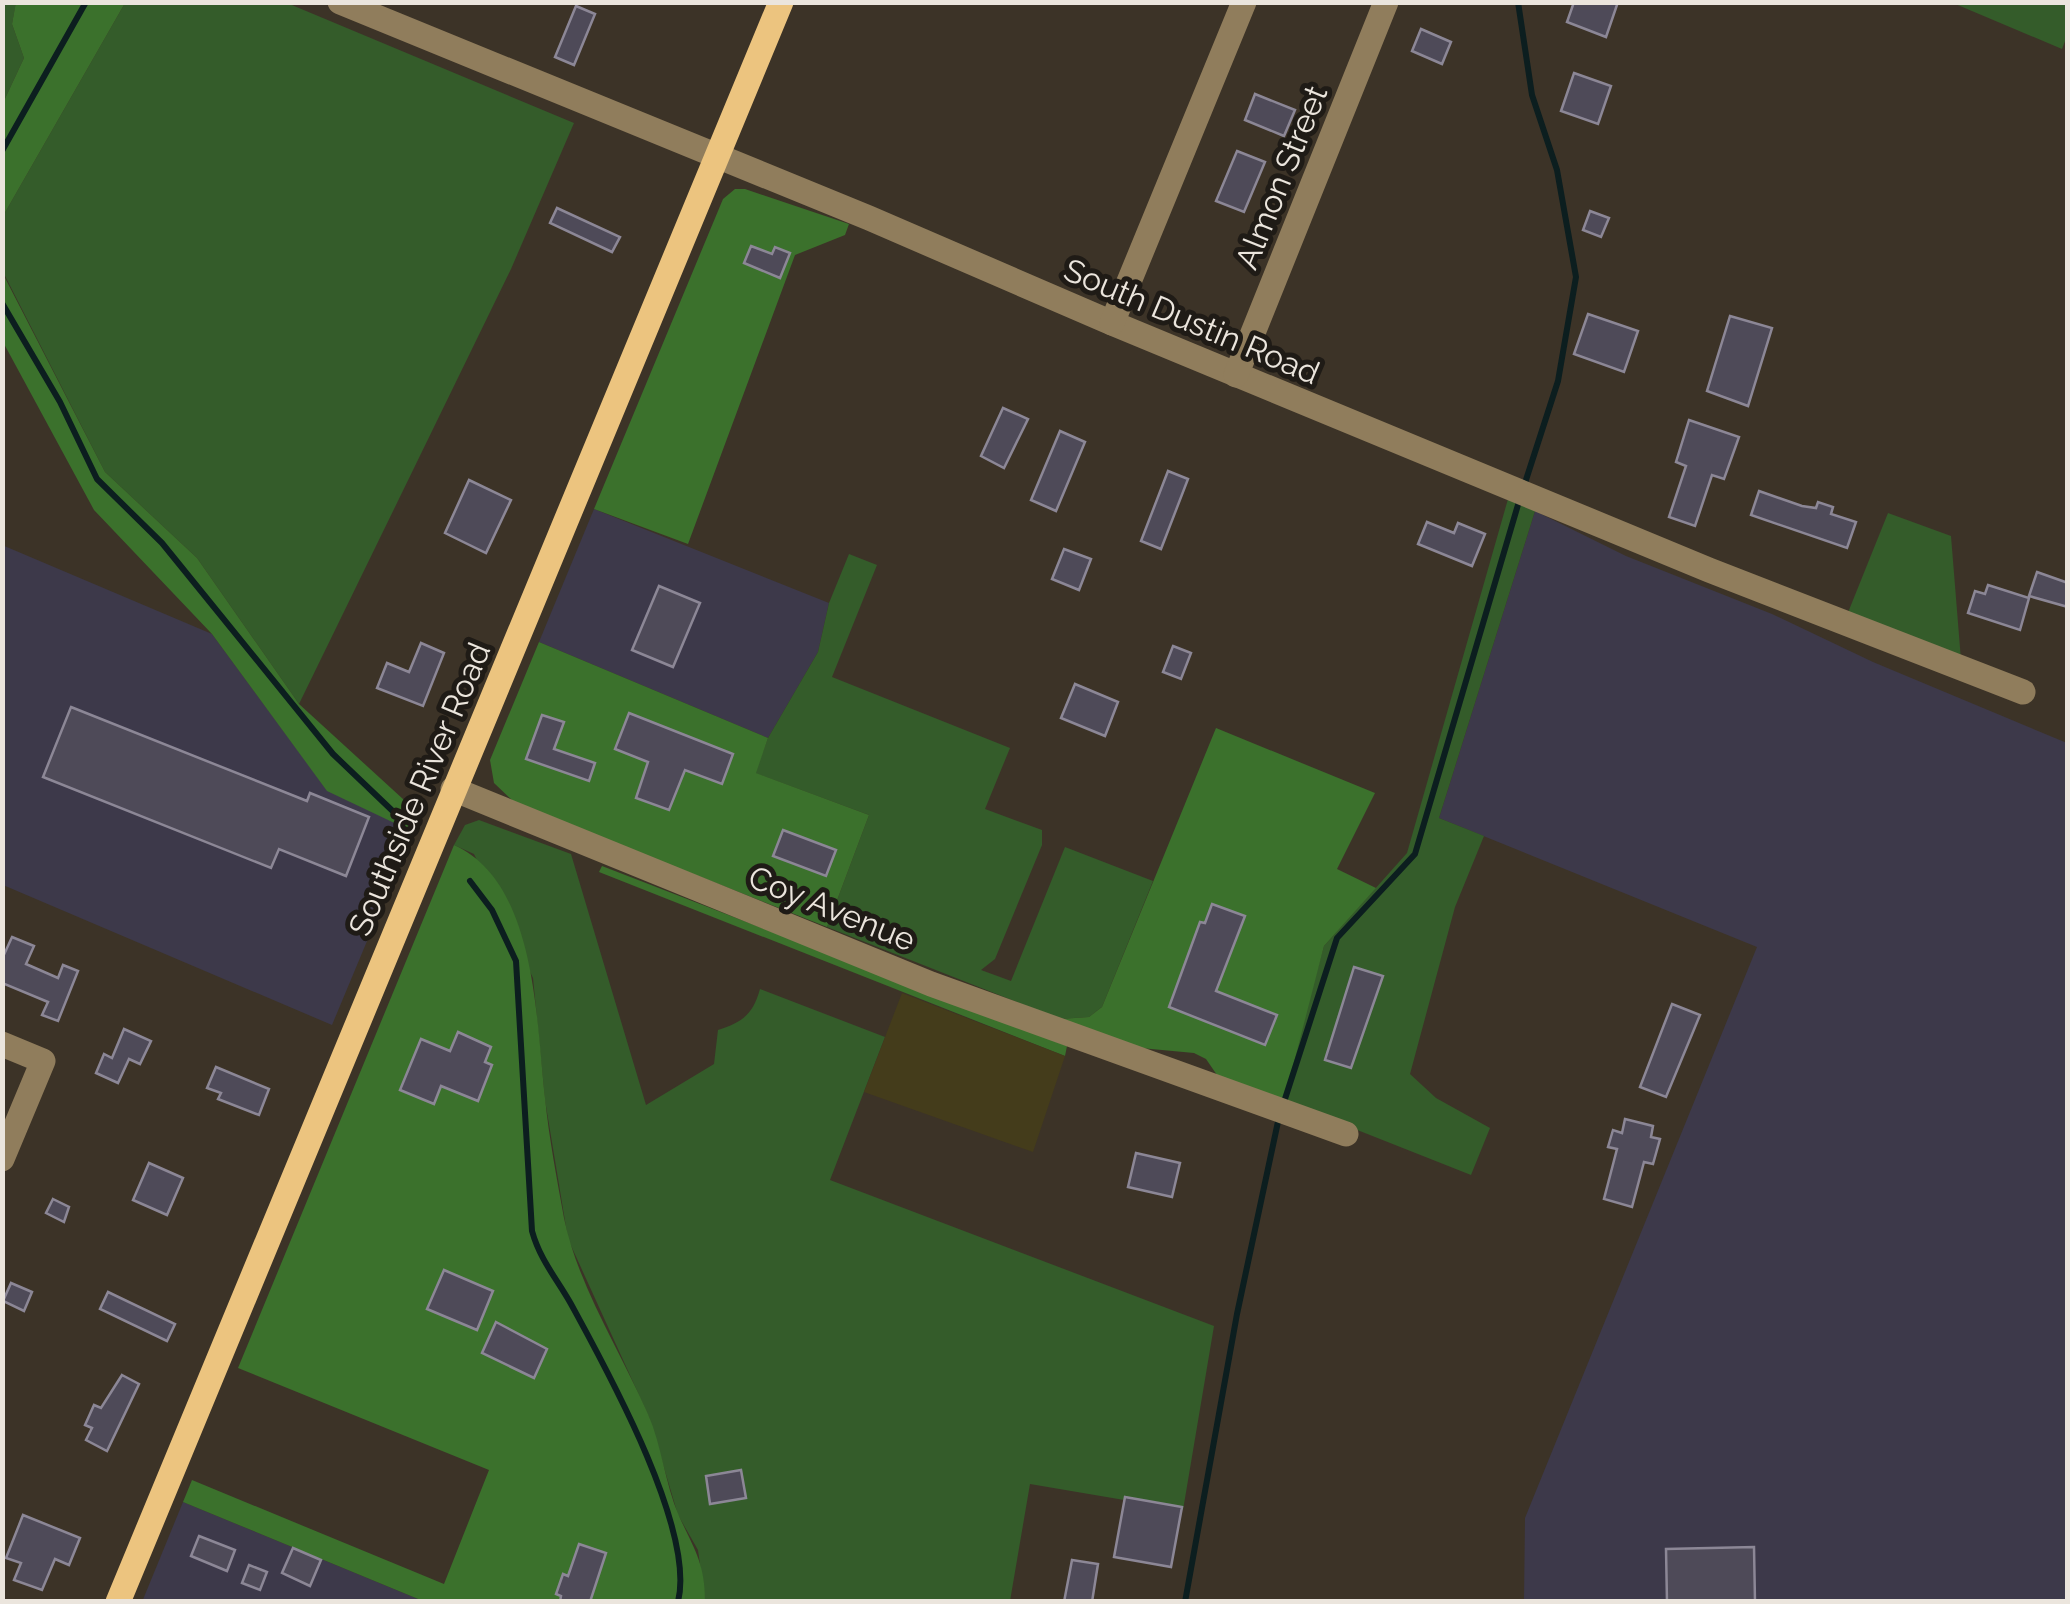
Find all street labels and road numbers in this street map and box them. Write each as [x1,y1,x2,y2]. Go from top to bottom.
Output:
street label: Almon Street [1227,80,1335,274]
street label: South Dustin Road [1059,251,1325,391]
street label: Southside River Road [341,637,497,941]
street label: Coy Avenue [743,858,921,958]

